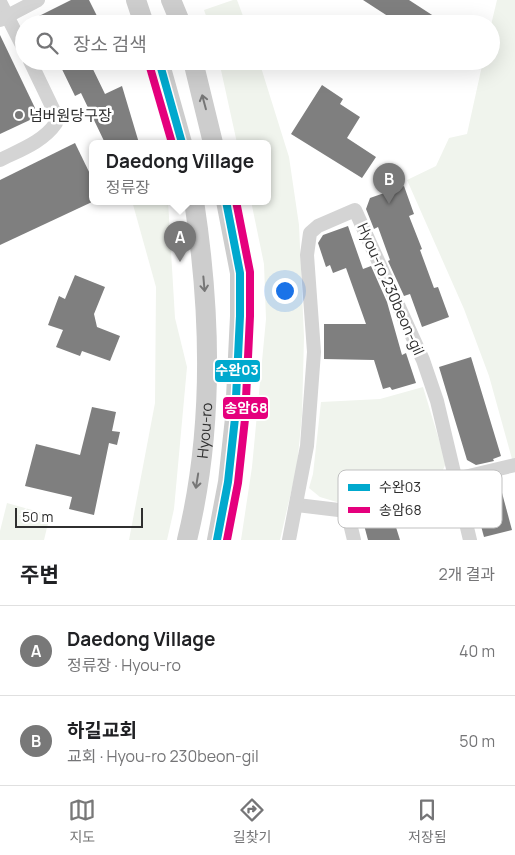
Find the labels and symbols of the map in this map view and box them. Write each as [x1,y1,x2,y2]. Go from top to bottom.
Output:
one-way arrow [198,95,208,111]
place label: 넘버원당구장 [29,105,112,126]
marker: 넘버원당구장 [13,109,25,121]
pin: B [373,163,405,204]
street label: Hyou-ro 230beon-gil [352,220,430,358]
pin: A [164,221,196,262]
one-way arrow [199,276,209,292]
your location [272,278,298,304]
line badge: 수완03 [214,359,261,383]
text: 수완03 [215,360,259,379]
line badge: 송암68 [222,396,269,420]
text: 송암68 [224,398,268,417]
street label: Hyou-ro [191,402,217,460]
legend [338,470,502,528]
one-way arrow [192,472,202,488]
text: 수완03 [379,477,421,496]
text: 송암68 [379,500,422,519]
scale bar [15,505,142,528]

